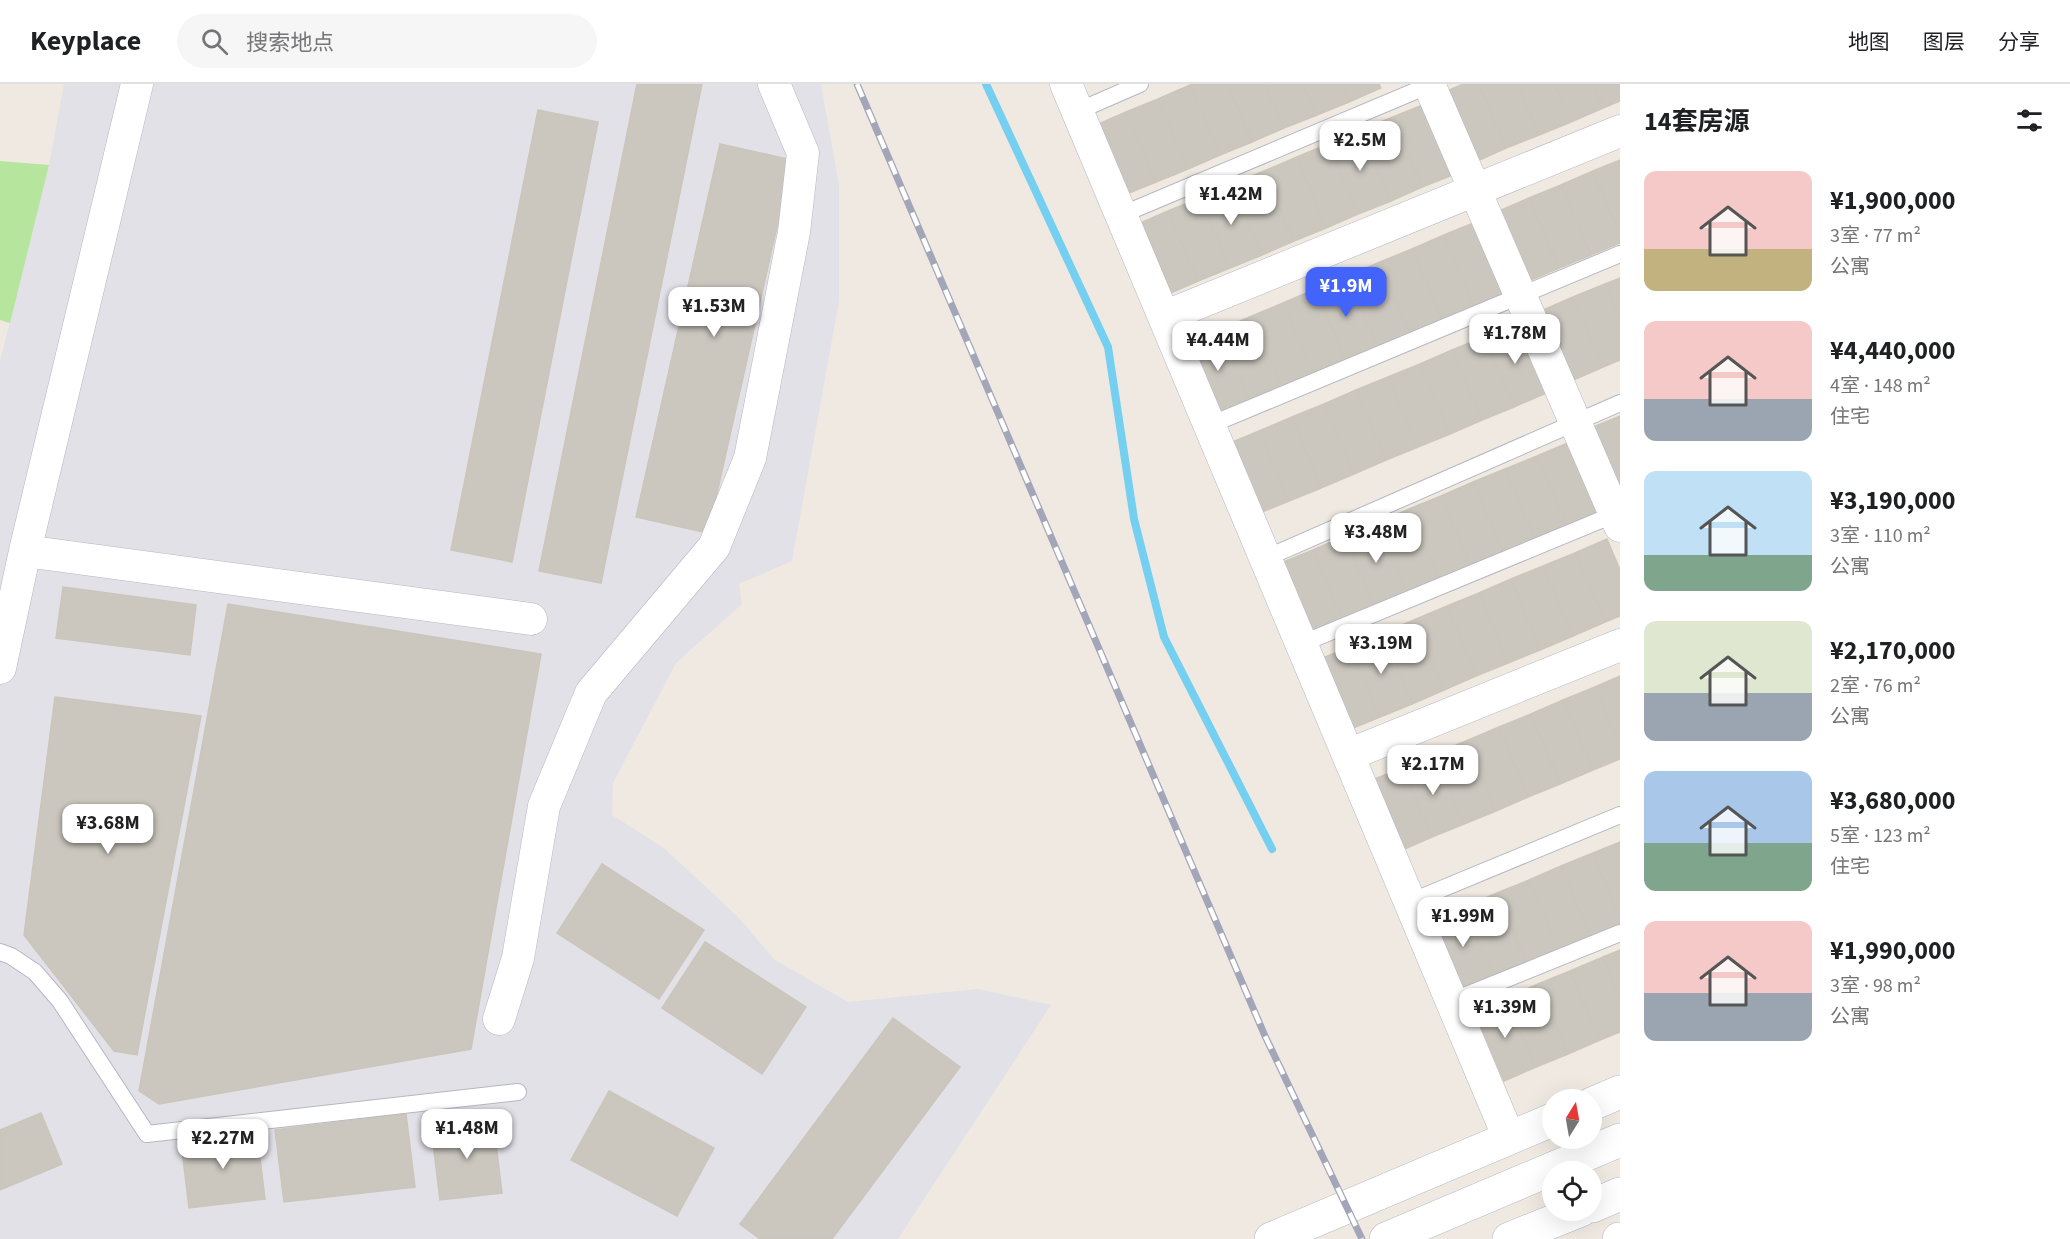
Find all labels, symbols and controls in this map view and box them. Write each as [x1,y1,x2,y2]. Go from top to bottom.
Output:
search box [177,14,597,68]
text: Keyplace [30,21,141,61]
icon: search [198,25,231,58]
text: 搜索地点 [246,27,334,59]
text: 地图 [1848,27,1890,57]
text: 图层 [1923,27,1965,57]
text: 分享 [1998,27,2040,57]
text: 14套房源 [1644,103,1749,140]
icon: filters [2013,104,2046,137]
pin: ¥2.5M [1318,121,1402,172]
text: ¥2.5M [1334,126,1386,154]
pin: ¥1.42M [1182,175,1280,226]
text: ¥1.42M [1199,180,1263,208]
text: ¥1,900,000 [1830,182,1955,219]
icon: home [1692,195,1764,267]
text: 3室 · 77 m² [1830,222,1921,250]
text: 公寓 [1830,253,1870,281]
pin: ¥1.9M [1304,267,1388,318]
text: ¥1.9M [1320,272,1372,300]
pin: ¥1.53M [665,287,763,338]
text: ¥1.53M [682,292,746,320]
pin: ¥1.78M [1466,314,1564,365]
text: ¥1.78M [1483,319,1547,347]
pin: ¥4.44M [1169,321,1267,372]
text: ¥4.44M [1186,326,1250,354]
text: ¥4,440,000 [1830,332,1955,369]
icon: home [1692,345,1764,417]
text: 4室 · 148 m² [1830,372,1931,400]
text: 住宅 [1830,403,1870,431]
text: ¥3,190,000 [1830,482,1955,519]
icon: home [1692,495,1764,567]
pin: ¥3.48M [1327,513,1425,564]
text: ¥3.48M [1344,518,1408,546]
text: 3室 · 110 m² [1830,522,1931,550]
text: 公寓 [1830,553,1870,581]
pin: ¥3.19M [1332,624,1430,675]
text: ¥3.19M [1349,629,1413,657]
text: ¥2,170,000 [1830,632,1955,669]
icon: home [1692,645,1764,717]
text: 2室 · 76 m² [1830,672,1921,700]
text: 公寓 [1830,703,1870,731]
pin: ¥2.17M [1384,745,1482,796]
text: ¥2.17M [1401,750,1465,778]
text: ¥3,680,000 [1830,782,1955,819]
icon: home [1692,795,1764,867]
pin: ¥3.68M [59,804,157,855]
text: ¥3.68M [76,809,140,837]
text: 5室 · 123 m² [1830,822,1931,850]
text: 住宅 [1830,853,1870,881]
pin: ¥1.99M [1414,897,1512,948]
text: ¥1.99M [1431,902,1495,930]
text: ¥1,990,000 [1830,932,1955,969]
icon: home [1692,945,1764,1017]
text: 3室 · 98 m² [1830,972,1921,1000]
pin: ¥1.39M [1456,988,1554,1039]
text: ¥1.39M [1473,993,1537,1021]
text: 公寓 [1830,1003,1870,1031]
north arrow [1542,1089,1602,1149]
map controls [1542,1089,1602,1221]
pin: ¥1.48M [418,1109,516,1160]
text: ¥1.48M [435,1114,499,1142]
pin: ¥2.27M [174,1119,272,1170]
text: ¥2.27M [191,1124,255,1152]
button: locate [1542,1161,1602,1221]

